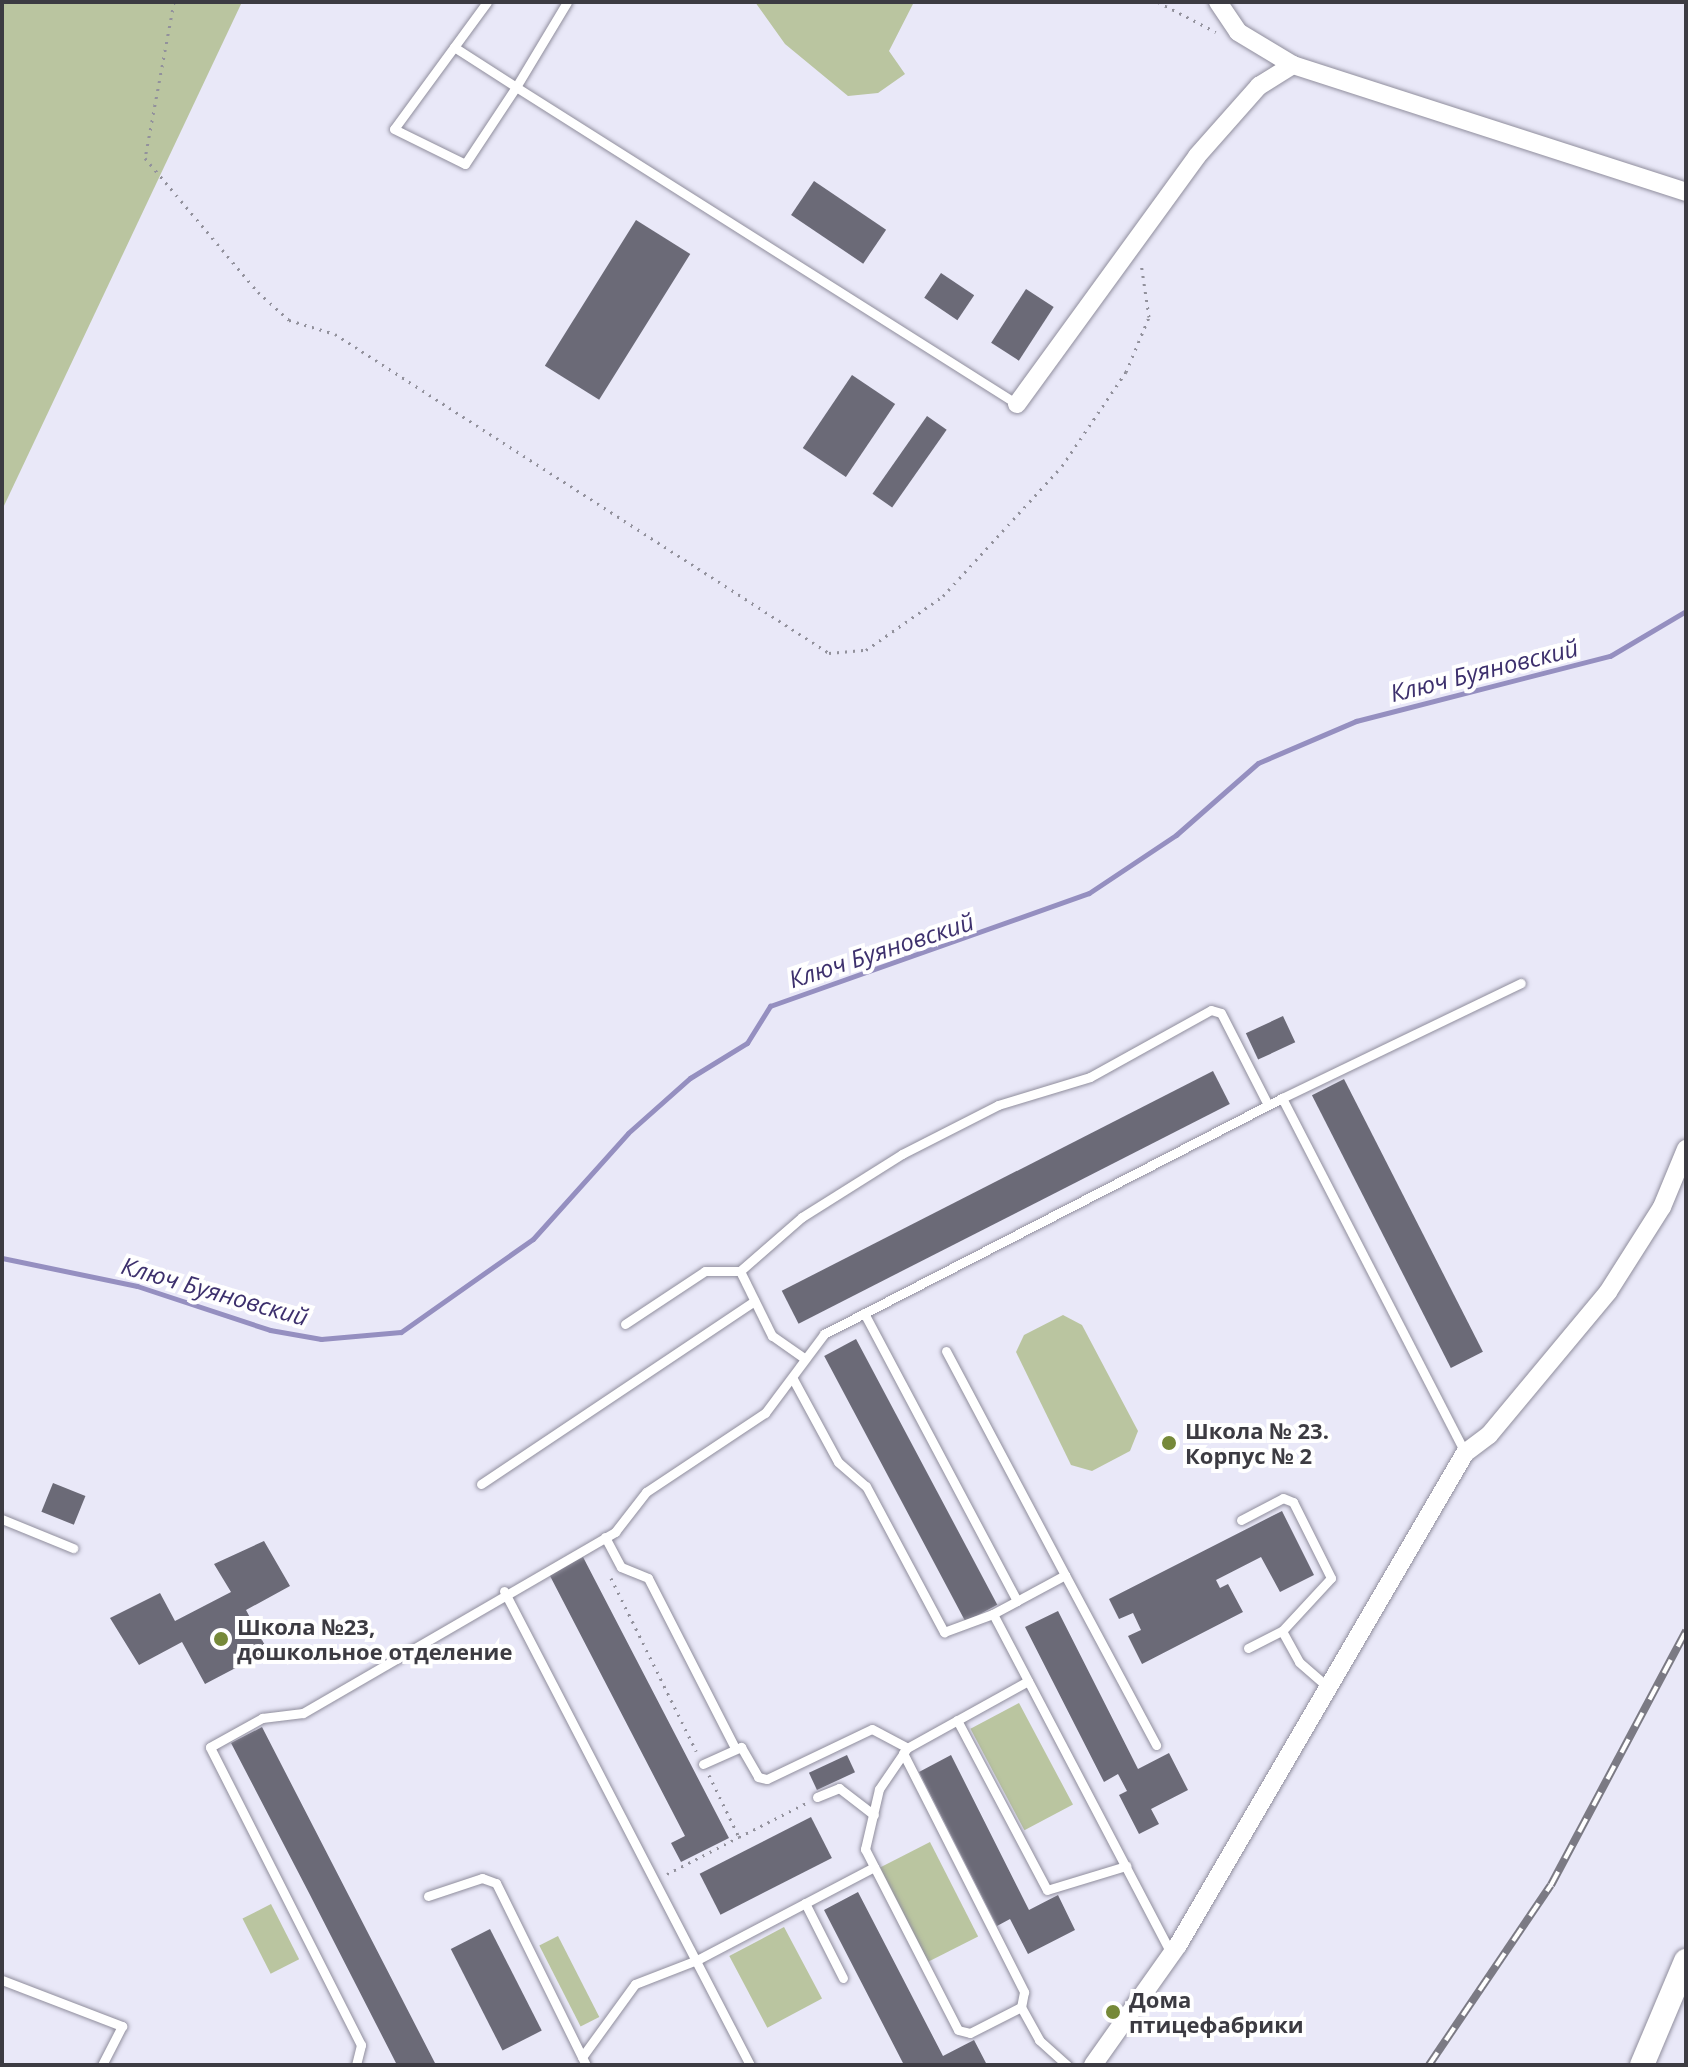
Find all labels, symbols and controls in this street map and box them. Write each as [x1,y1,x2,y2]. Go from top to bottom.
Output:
water label: Ключ Буяновский [1387,633,1581,707]
water label: Ключ Буяновский [785,907,977,993]
water label: Ключ Буяновский [118,1251,312,1331]
place label: Школа № 23. Корпус № 2 [1185,1417,1329,1468]
marker: Школа № 23. Корпус № 2 [1160,1434,1178,1452]
place label: Школа №23, дошкольное отделение [237,1613,512,1664]
marker: Школа №23, дошкольное отделение [212,1630,230,1648]
place label: Дома птицефабрики [1129,1986,1304,2038]
marker: Дома птицефабрики [1104,2003,1122,2021]

